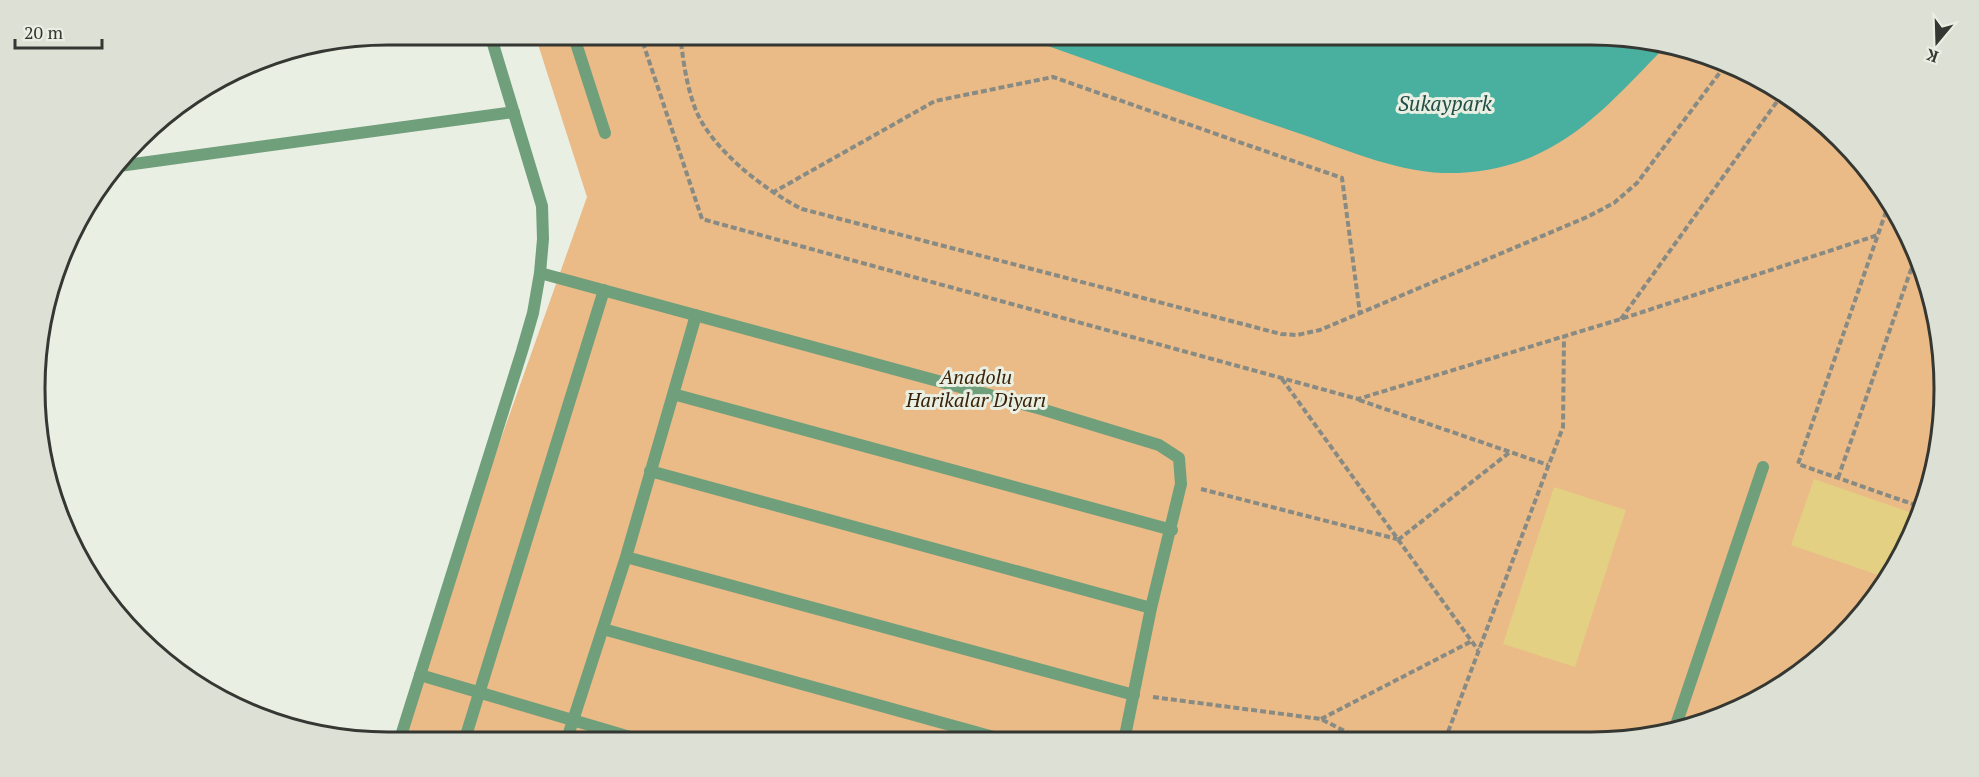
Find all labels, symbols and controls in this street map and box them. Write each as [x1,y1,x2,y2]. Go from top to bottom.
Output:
scale bar [15,12,102,50]
north arrow [1907,12,1967,72]
text: 20 m [24,20,64,44]
text: K [1923,44,1941,68]
water label: Sukaypark [1398,89,1493,117]
park label: Anadolu Harikalar Diyarı [905,363,1046,413]

